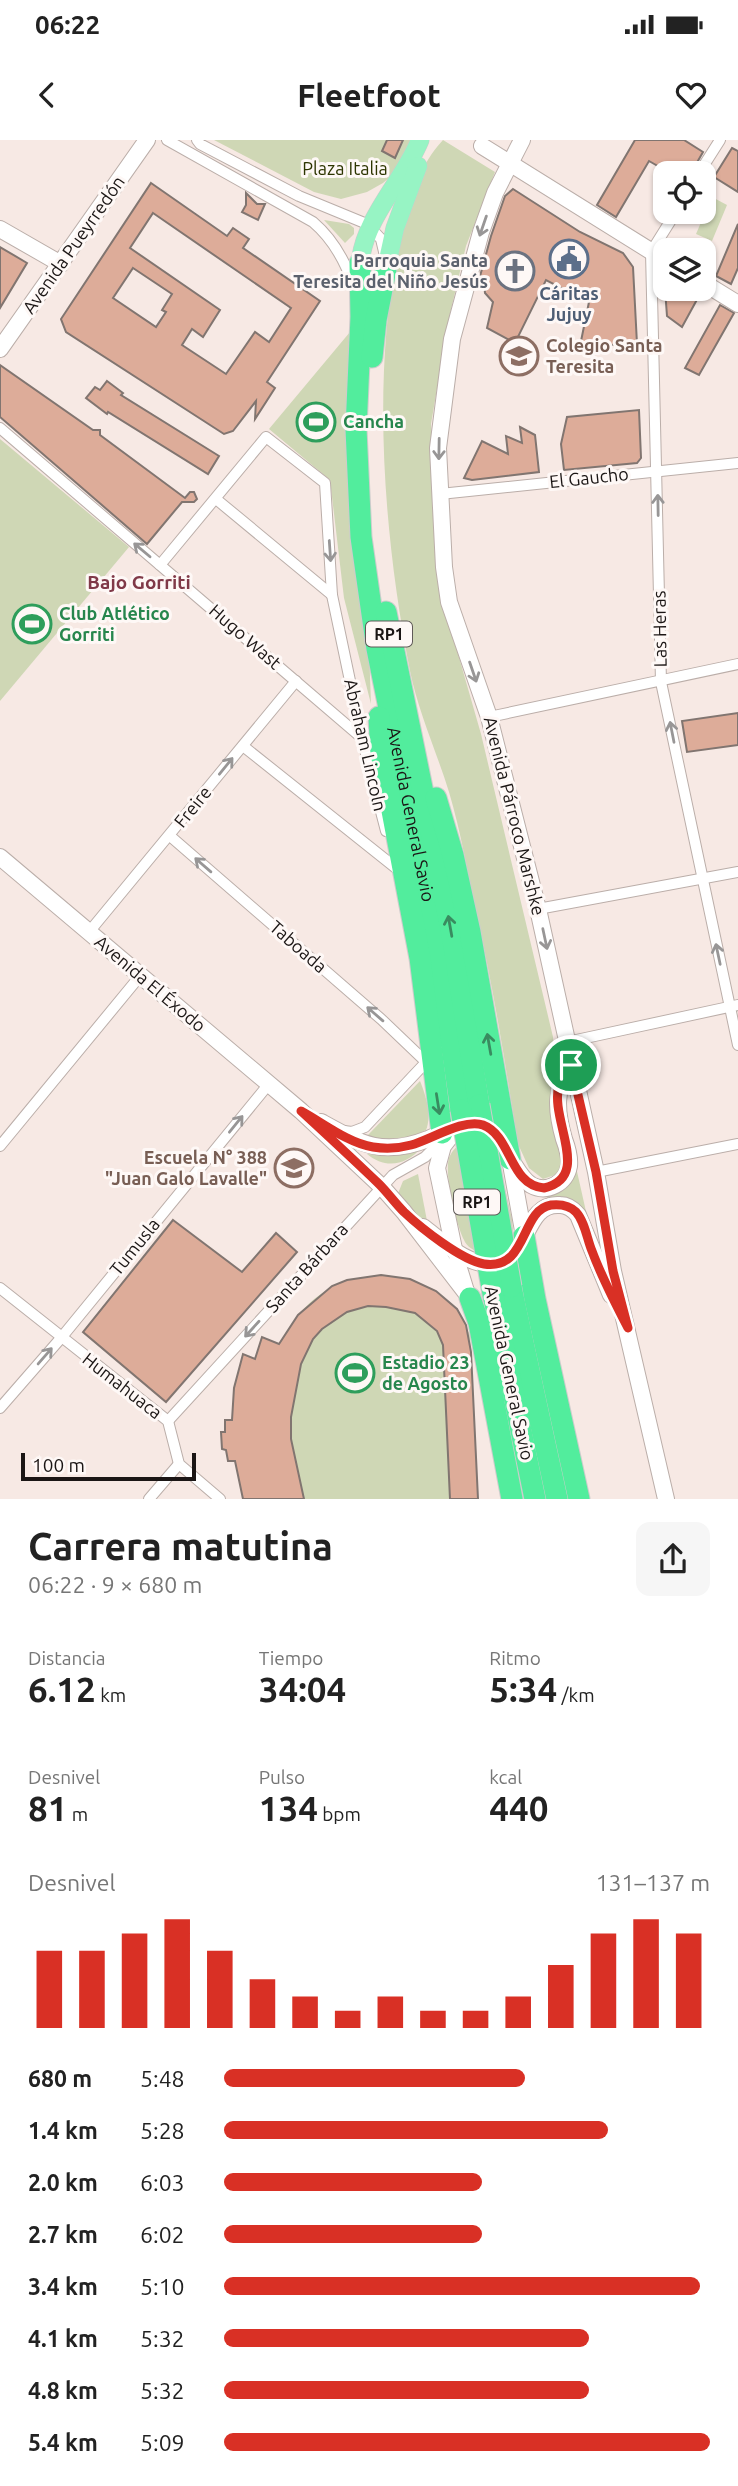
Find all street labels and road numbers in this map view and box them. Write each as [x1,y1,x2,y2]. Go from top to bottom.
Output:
street label: Avenida Pueyrredón [18,172,128,317]
street label: El Gaucho [548,463,630,491]
street label: Las Heras [648,590,670,668]
street label: Hugo Wast [206,600,286,673]
road number: RP1 [366,621,412,646]
street label: Abraham Lincoln [341,677,391,813]
street label: Avenida Párroco Marshke [481,714,549,917]
street label: Avenida General Savio [384,725,439,903]
street label: Freire [170,782,215,831]
street label: Taboada [266,916,331,976]
street label: Avenida El Éxodo [91,930,211,1035]
road number: RP1 [454,1190,500,1214]
street label: Tumusla [105,1214,163,1279]
street label: Santa Bárbara [261,1219,351,1316]
street label: Avenida General Savio [482,1284,538,1462]
street label: Humahuaca [79,1348,166,1422]

